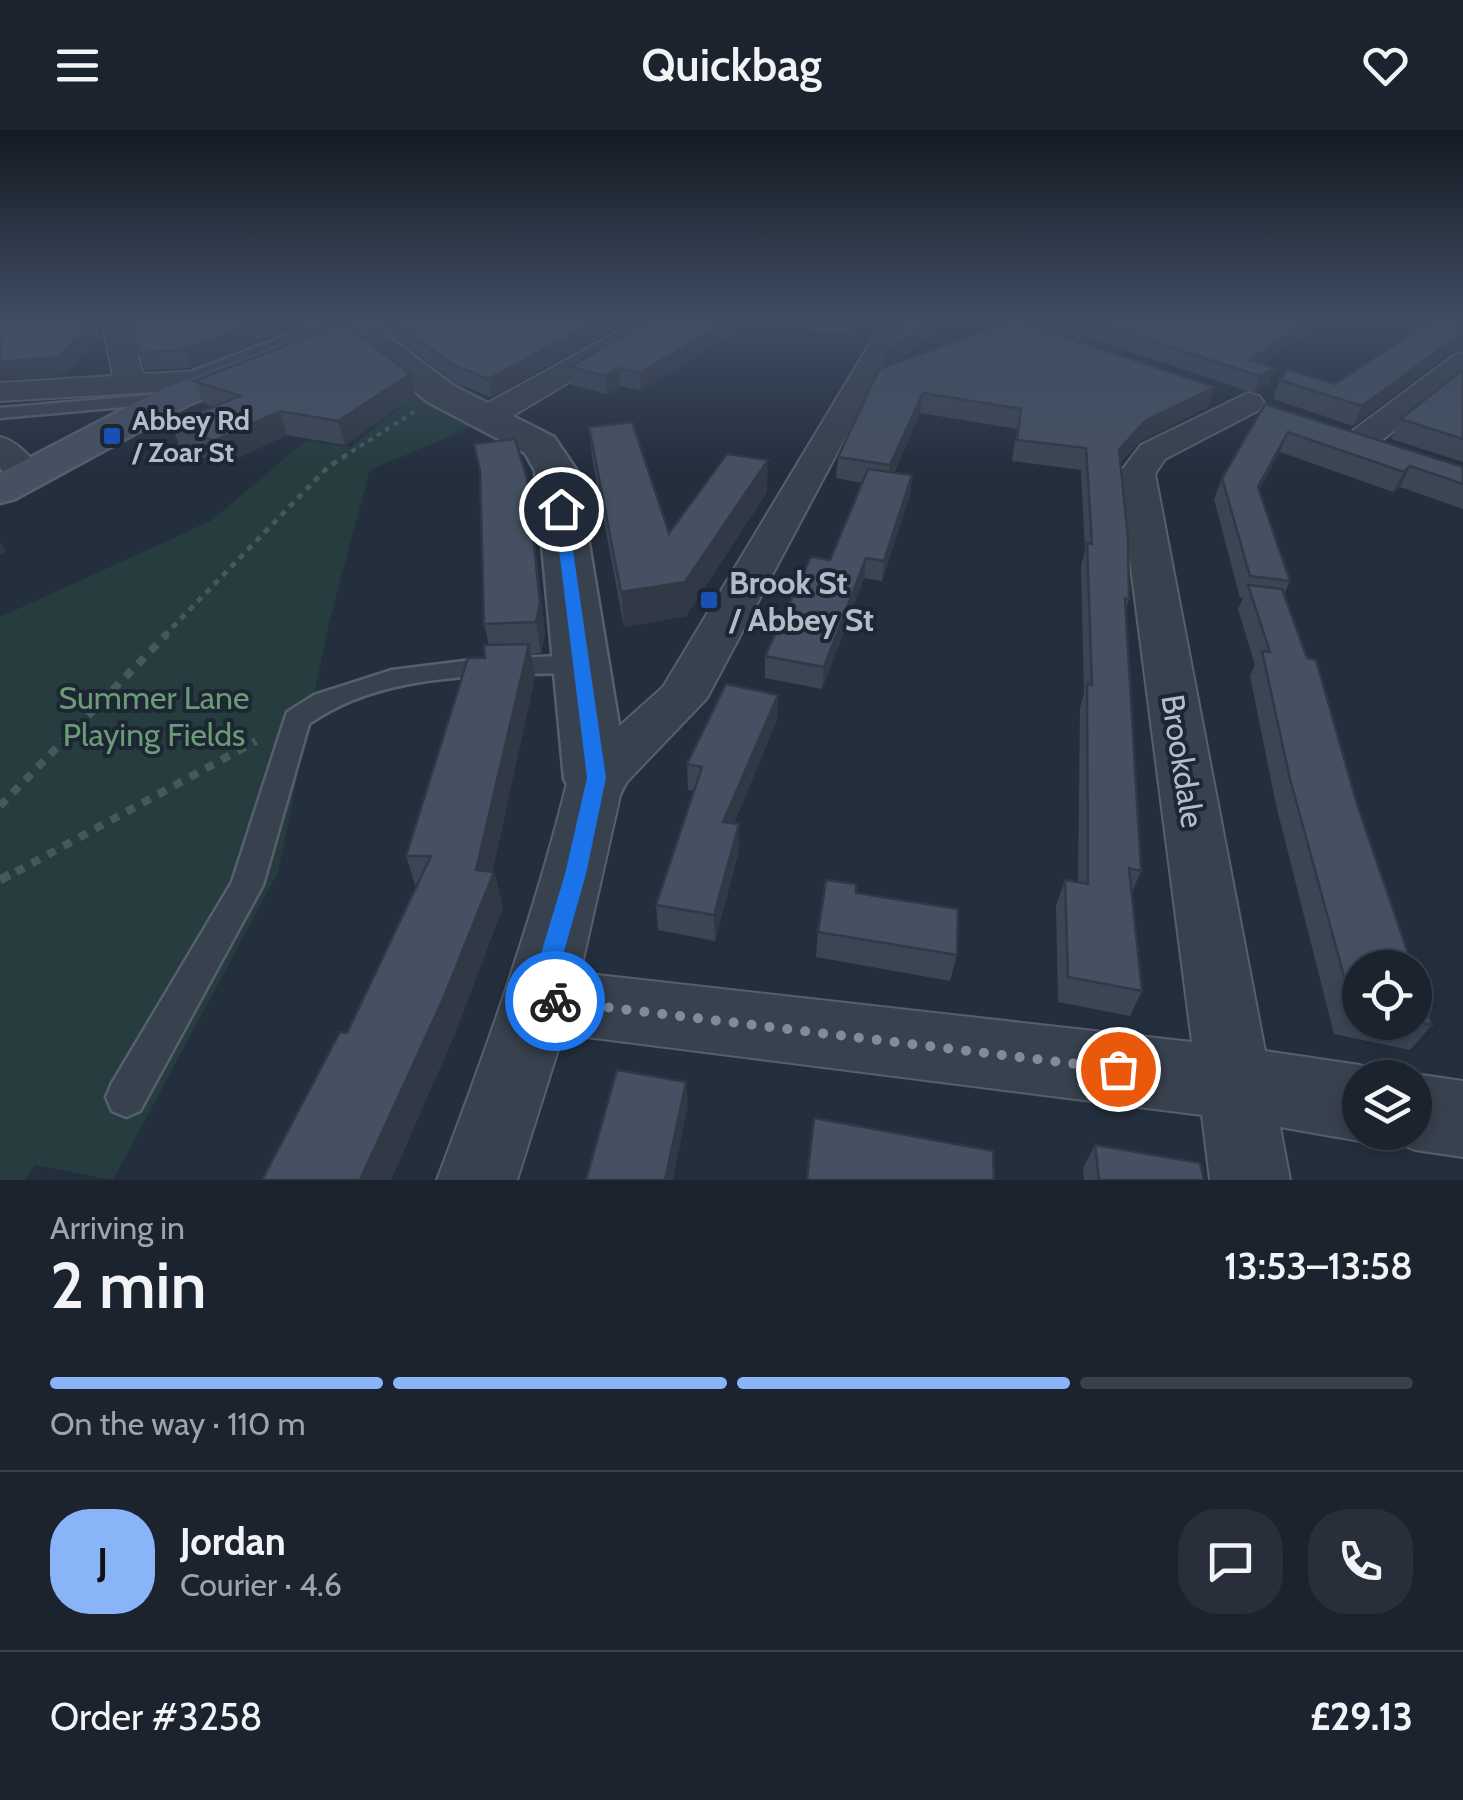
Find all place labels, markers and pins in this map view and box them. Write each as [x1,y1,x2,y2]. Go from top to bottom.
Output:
place label: Abbey Rd / Zoar St [131,403,250,469]
marker: Abbey Rd / Zoar St [101,425,123,447]
pin [519,467,604,552]
place label: Brook St / Abbey St [728,563,874,639]
marker: Brook St / Abbey St [698,589,720,611]
pin [1076,1027,1161,1112]

